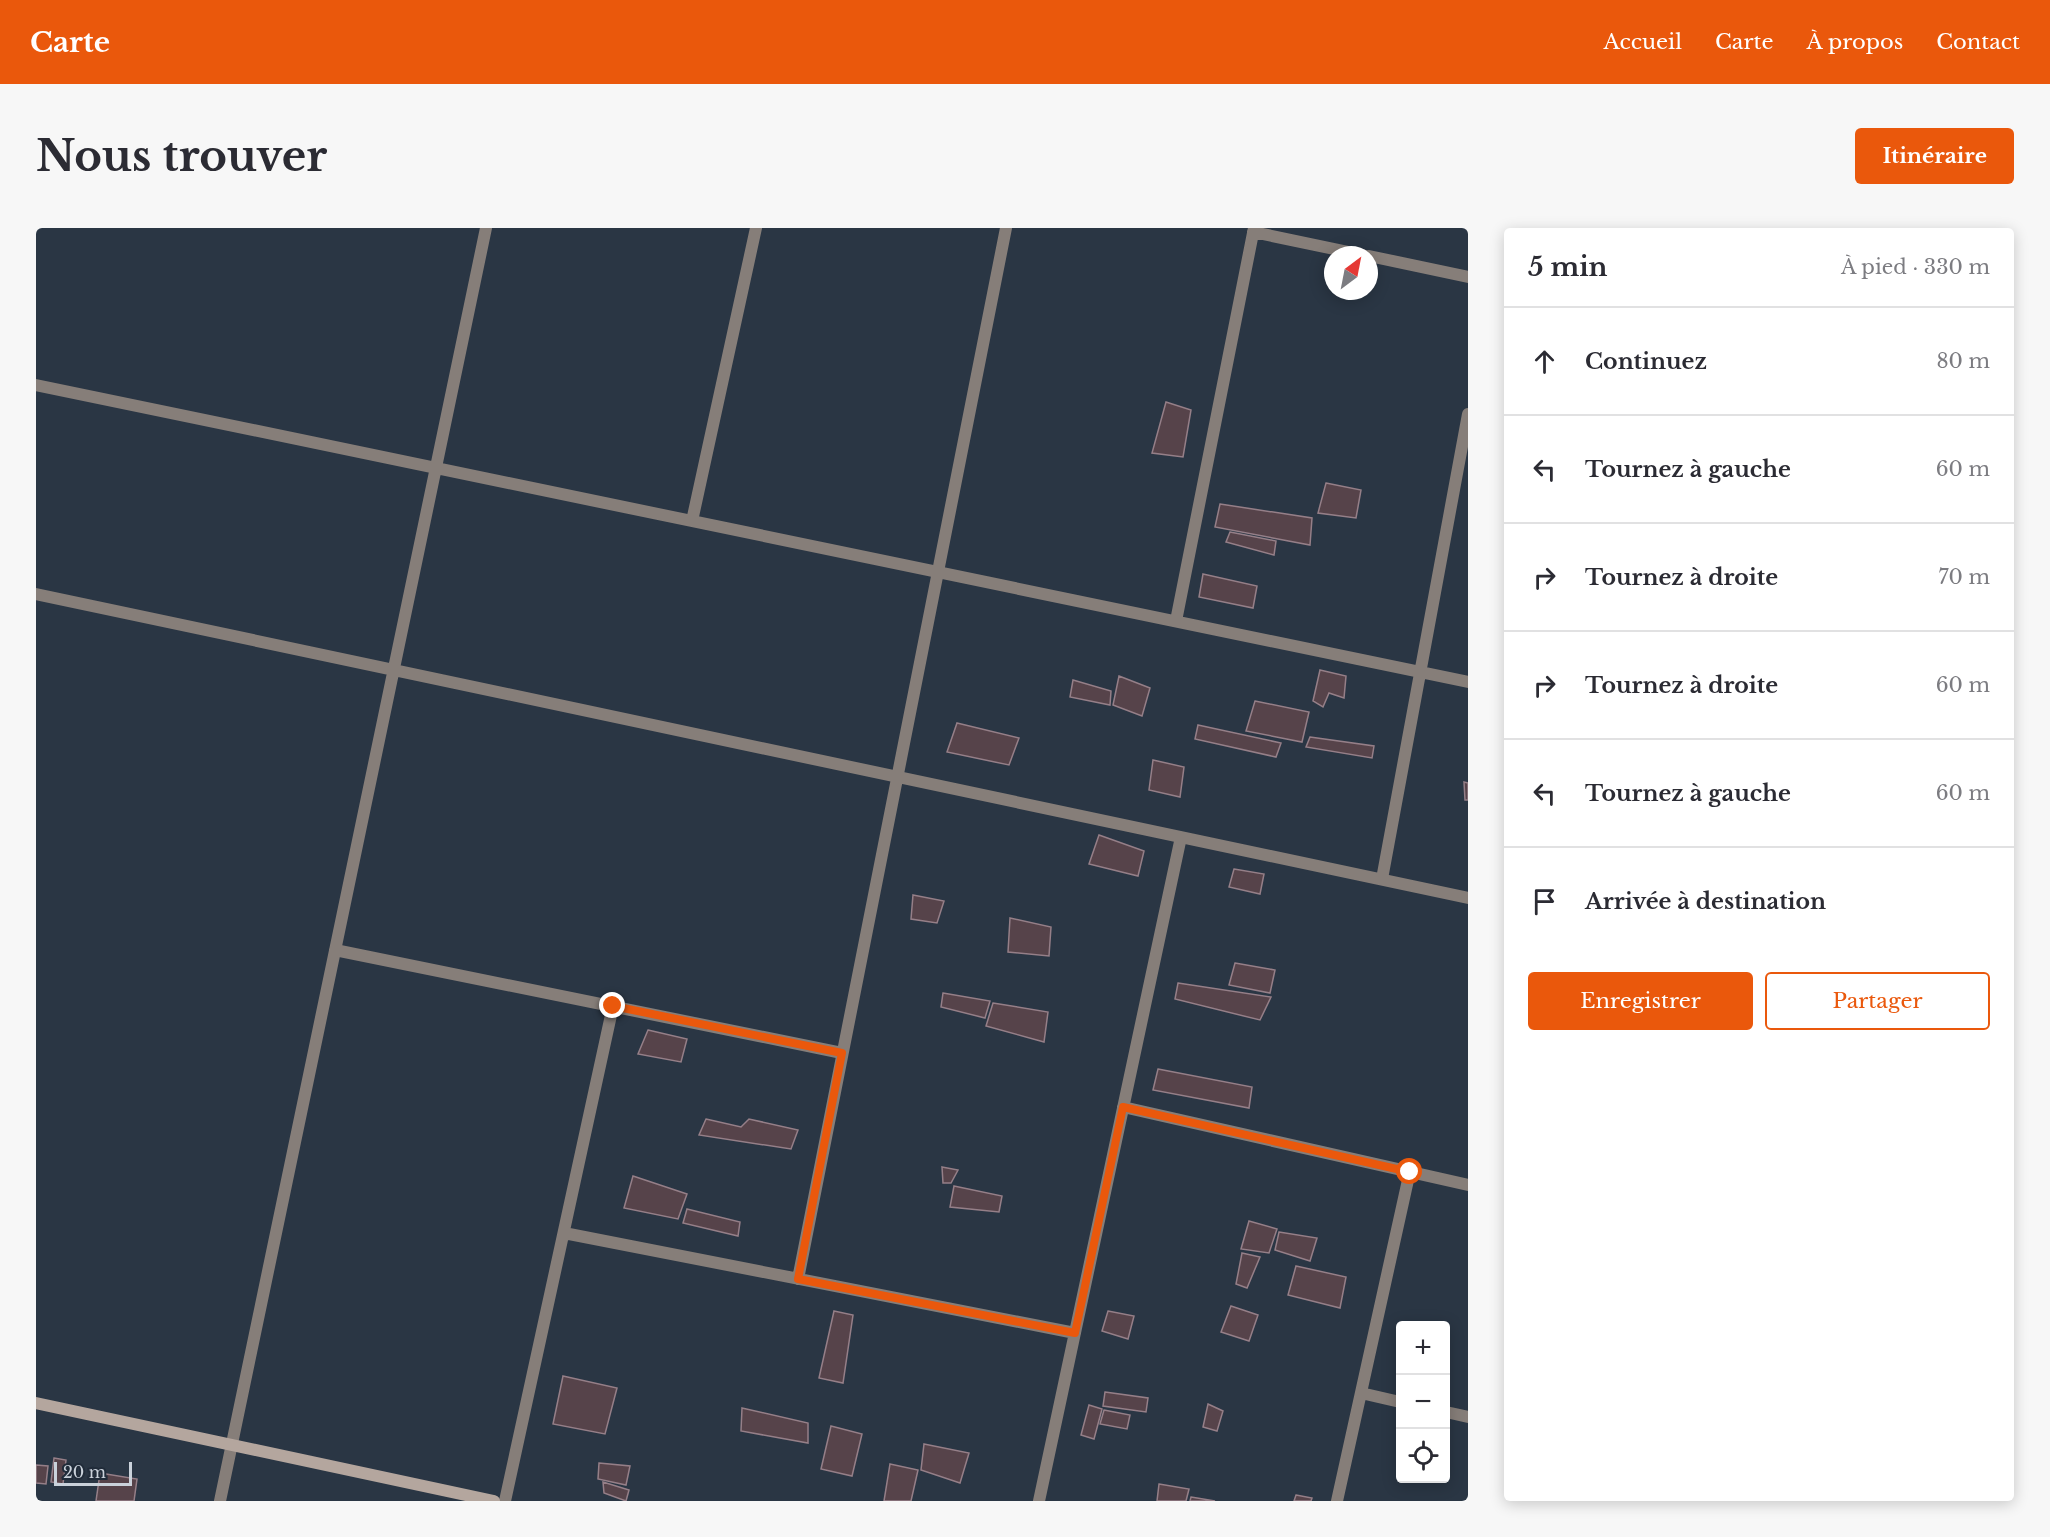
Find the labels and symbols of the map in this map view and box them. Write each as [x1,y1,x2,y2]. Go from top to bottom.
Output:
north arrow [1324,246,1378,300]
route end [599,992,625,1018]
route start [1396,1158,1422,1184]
scale bar [54,1459,132,1486]

